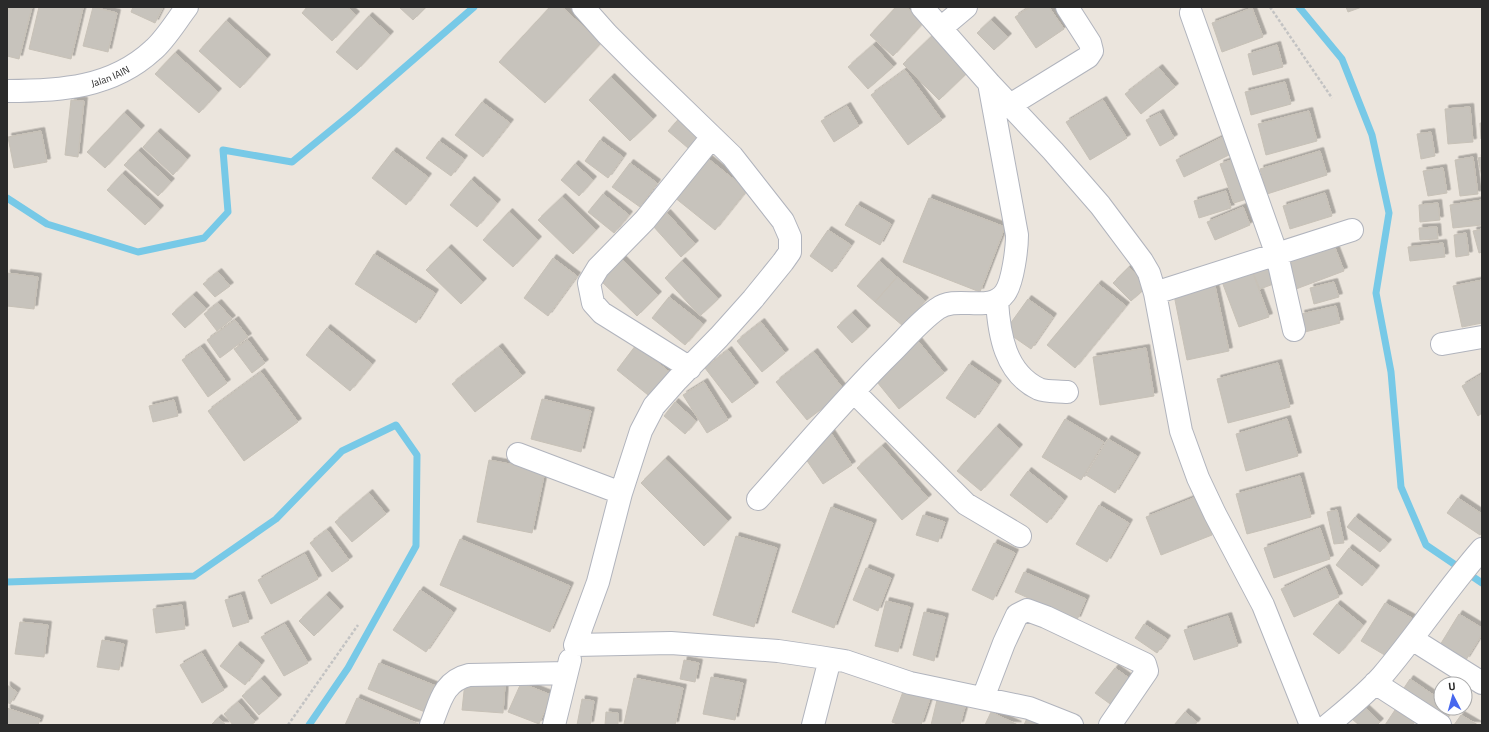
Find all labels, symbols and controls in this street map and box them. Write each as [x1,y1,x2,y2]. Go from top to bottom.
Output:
street label: Jalan IAIN [89,62,132,91]
north arrow [1433,676,1473,716]
text: U [1448,678,1456,694]

